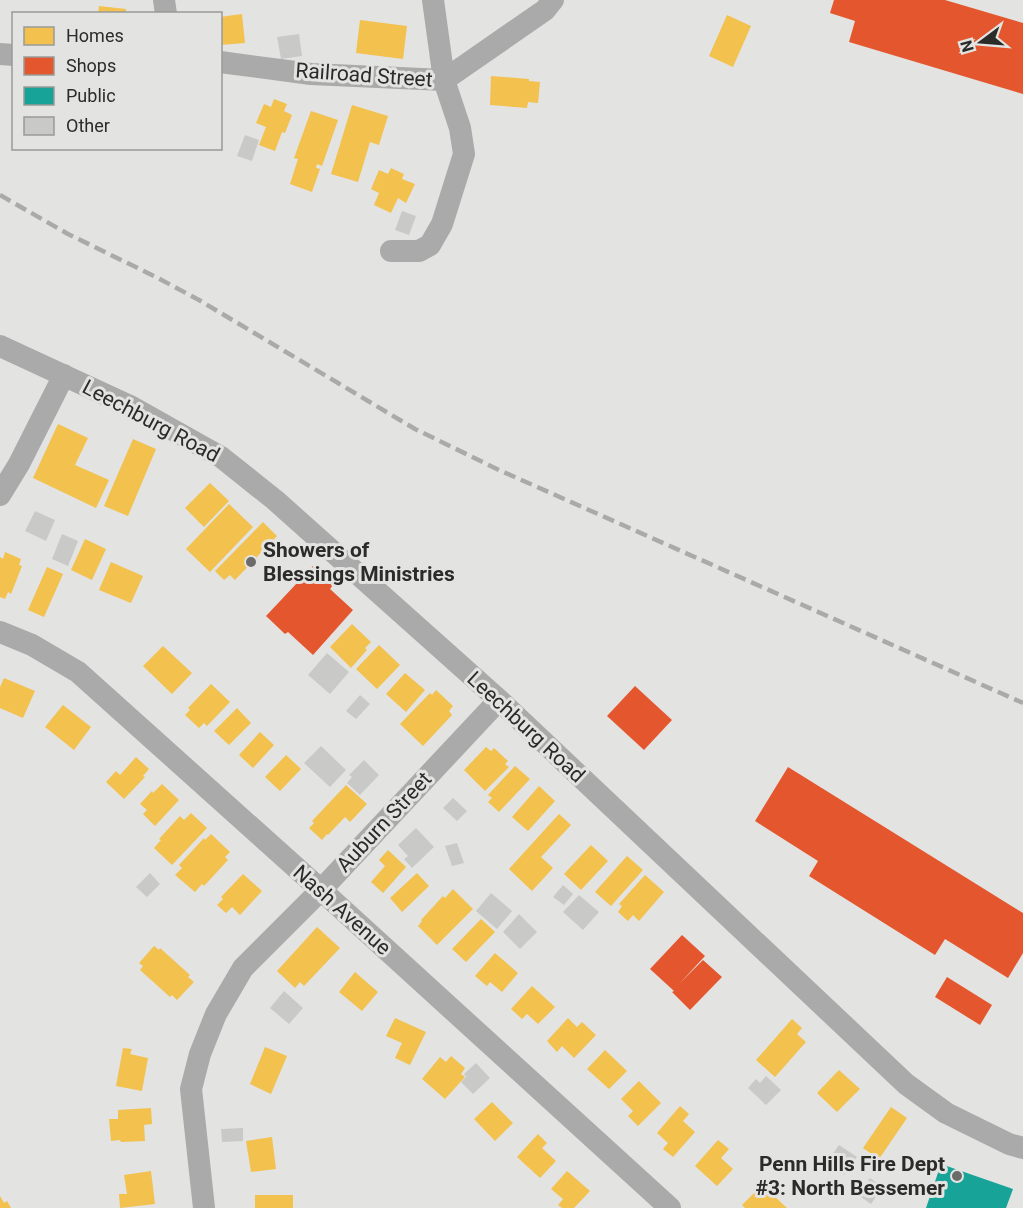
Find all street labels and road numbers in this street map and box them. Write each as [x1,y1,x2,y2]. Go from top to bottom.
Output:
street label: Railroad Street [295,58,433,92]
street label: Leechburg Road [78,375,224,467]
street label: Leechburg Road [462,667,590,787]
street label: Auburn Street [332,767,436,877]
street label: Nash Avenue [288,860,396,960]

